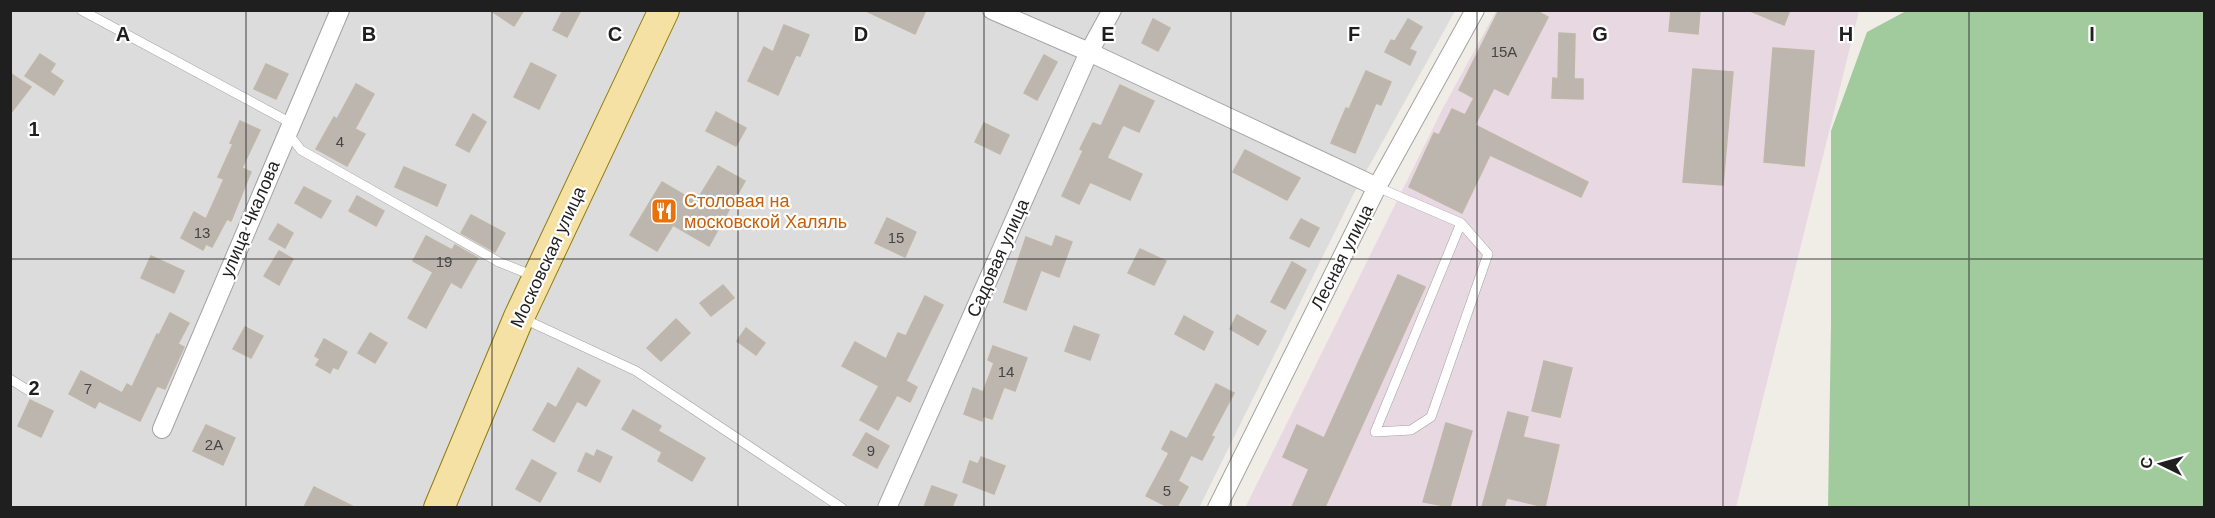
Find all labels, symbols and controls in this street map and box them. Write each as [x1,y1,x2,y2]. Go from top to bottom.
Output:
text: A [116,23,130,45]
text: B [362,23,376,45]
text: C [608,23,622,45]
text: D [854,23,868,45]
text: E [1101,23,1115,45]
text: F [1348,23,1360,45]
text: G [1592,23,1608,45]
text: H [1839,23,1853,45]
text: I [2089,23,2095,45]
house number: 15А [1491,43,1517,60]
text: 1 [28,118,40,140]
house number: 4 [336,133,344,150]
street label: улица Чкалова [216,157,284,280]
street label: Московская улица [507,182,590,331]
place label: Столовая на московской Халяль [684,191,847,232]
street label: Садовая улица [963,195,1033,320]
restaurant icon: Столовая на московской Халяль [649,196,679,226]
street label: Лесная улица [1307,200,1377,313]
house number: 13 [194,224,210,241]
house number: 15 [888,229,904,246]
house number: 19 [436,253,452,270]
house number: 14 [998,363,1014,380]
text: 2 [28,377,40,399]
house number: 7 [84,380,92,397]
north arrow [2131,434,2191,494]
house number: 2А [205,436,223,453]
house number: 9 [867,442,875,459]
text: С [2138,456,2156,469]
house number: 5 [1163,482,1171,499]

